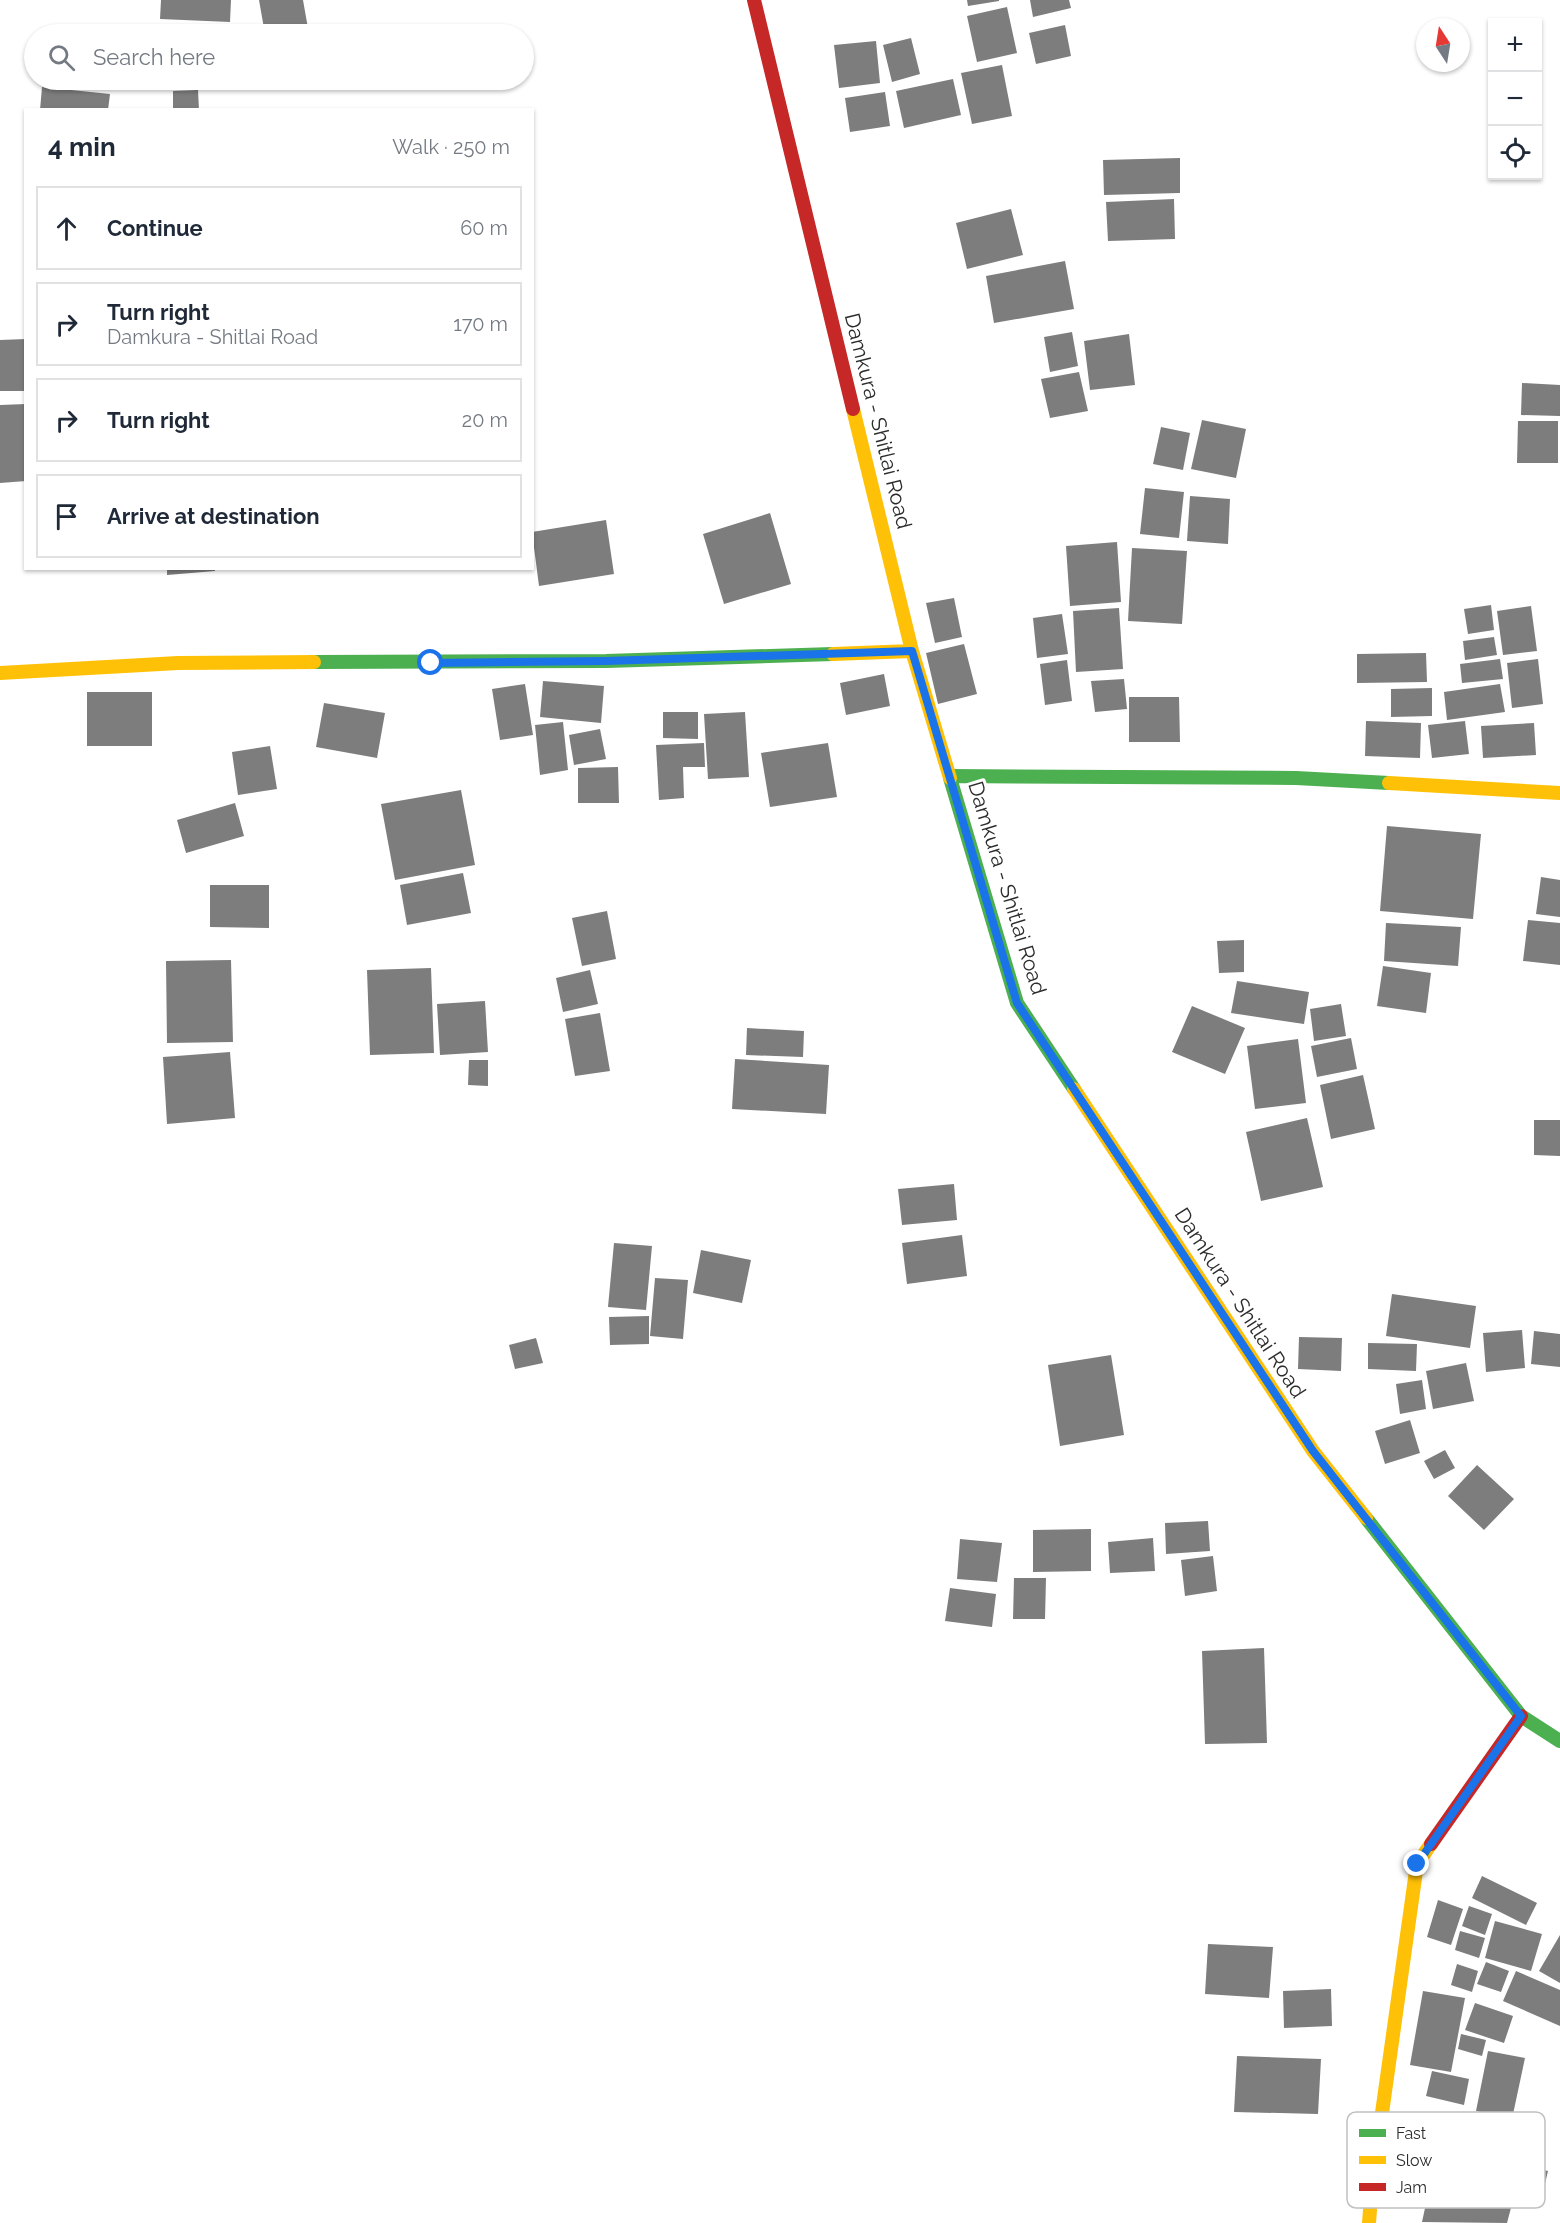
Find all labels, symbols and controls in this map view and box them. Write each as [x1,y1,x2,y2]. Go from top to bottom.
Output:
north arrow [1416,18,1470,72]
map controls [1488,18,1542,180]
button: + [1488,18,1542,72]
search box [24,24,534,90]
icon: search [45,41,78,74]
text: Search here [93,44,215,70]
button: − [1488,72,1542,126]
button: locate [1488,126,1542,180]
text: 4 min [48,132,116,162]
text: Walk · 250 m [392,135,510,159]
icon: ahead [50,212,83,245]
text: Continue [107,215,203,241]
text: 60 m [460,216,508,240]
text: Turn right [107,299,210,325]
icon: right [50,308,83,341]
street label: Damkura - Shitlai Road [840,310,917,531]
text: 170 m [453,312,508,336]
text: Damkura - Shitlai Road [107,325,318,349]
icon: right [50,404,83,437]
text: Turn right [107,407,210,433]
text: 20 m [462,408,508,432]
icon: arrive [50,500,83,533]
text: Arrive at destination [107,503,320,529]
route start [417,649,443,675]
street label: Damkura - Shitlai Road [963,778,1052,998]
street label: Damkura - Shitlai Road [1170,1203,1311,1403]
route end [1403,1850,1429,1876]
legend [1347,2112,1545,2208]
text: Fast [1396,2124,1427,2143]
text: Slow [1396,2151,1432,2170]
text: Jam [1396,2178,1427,2197]

